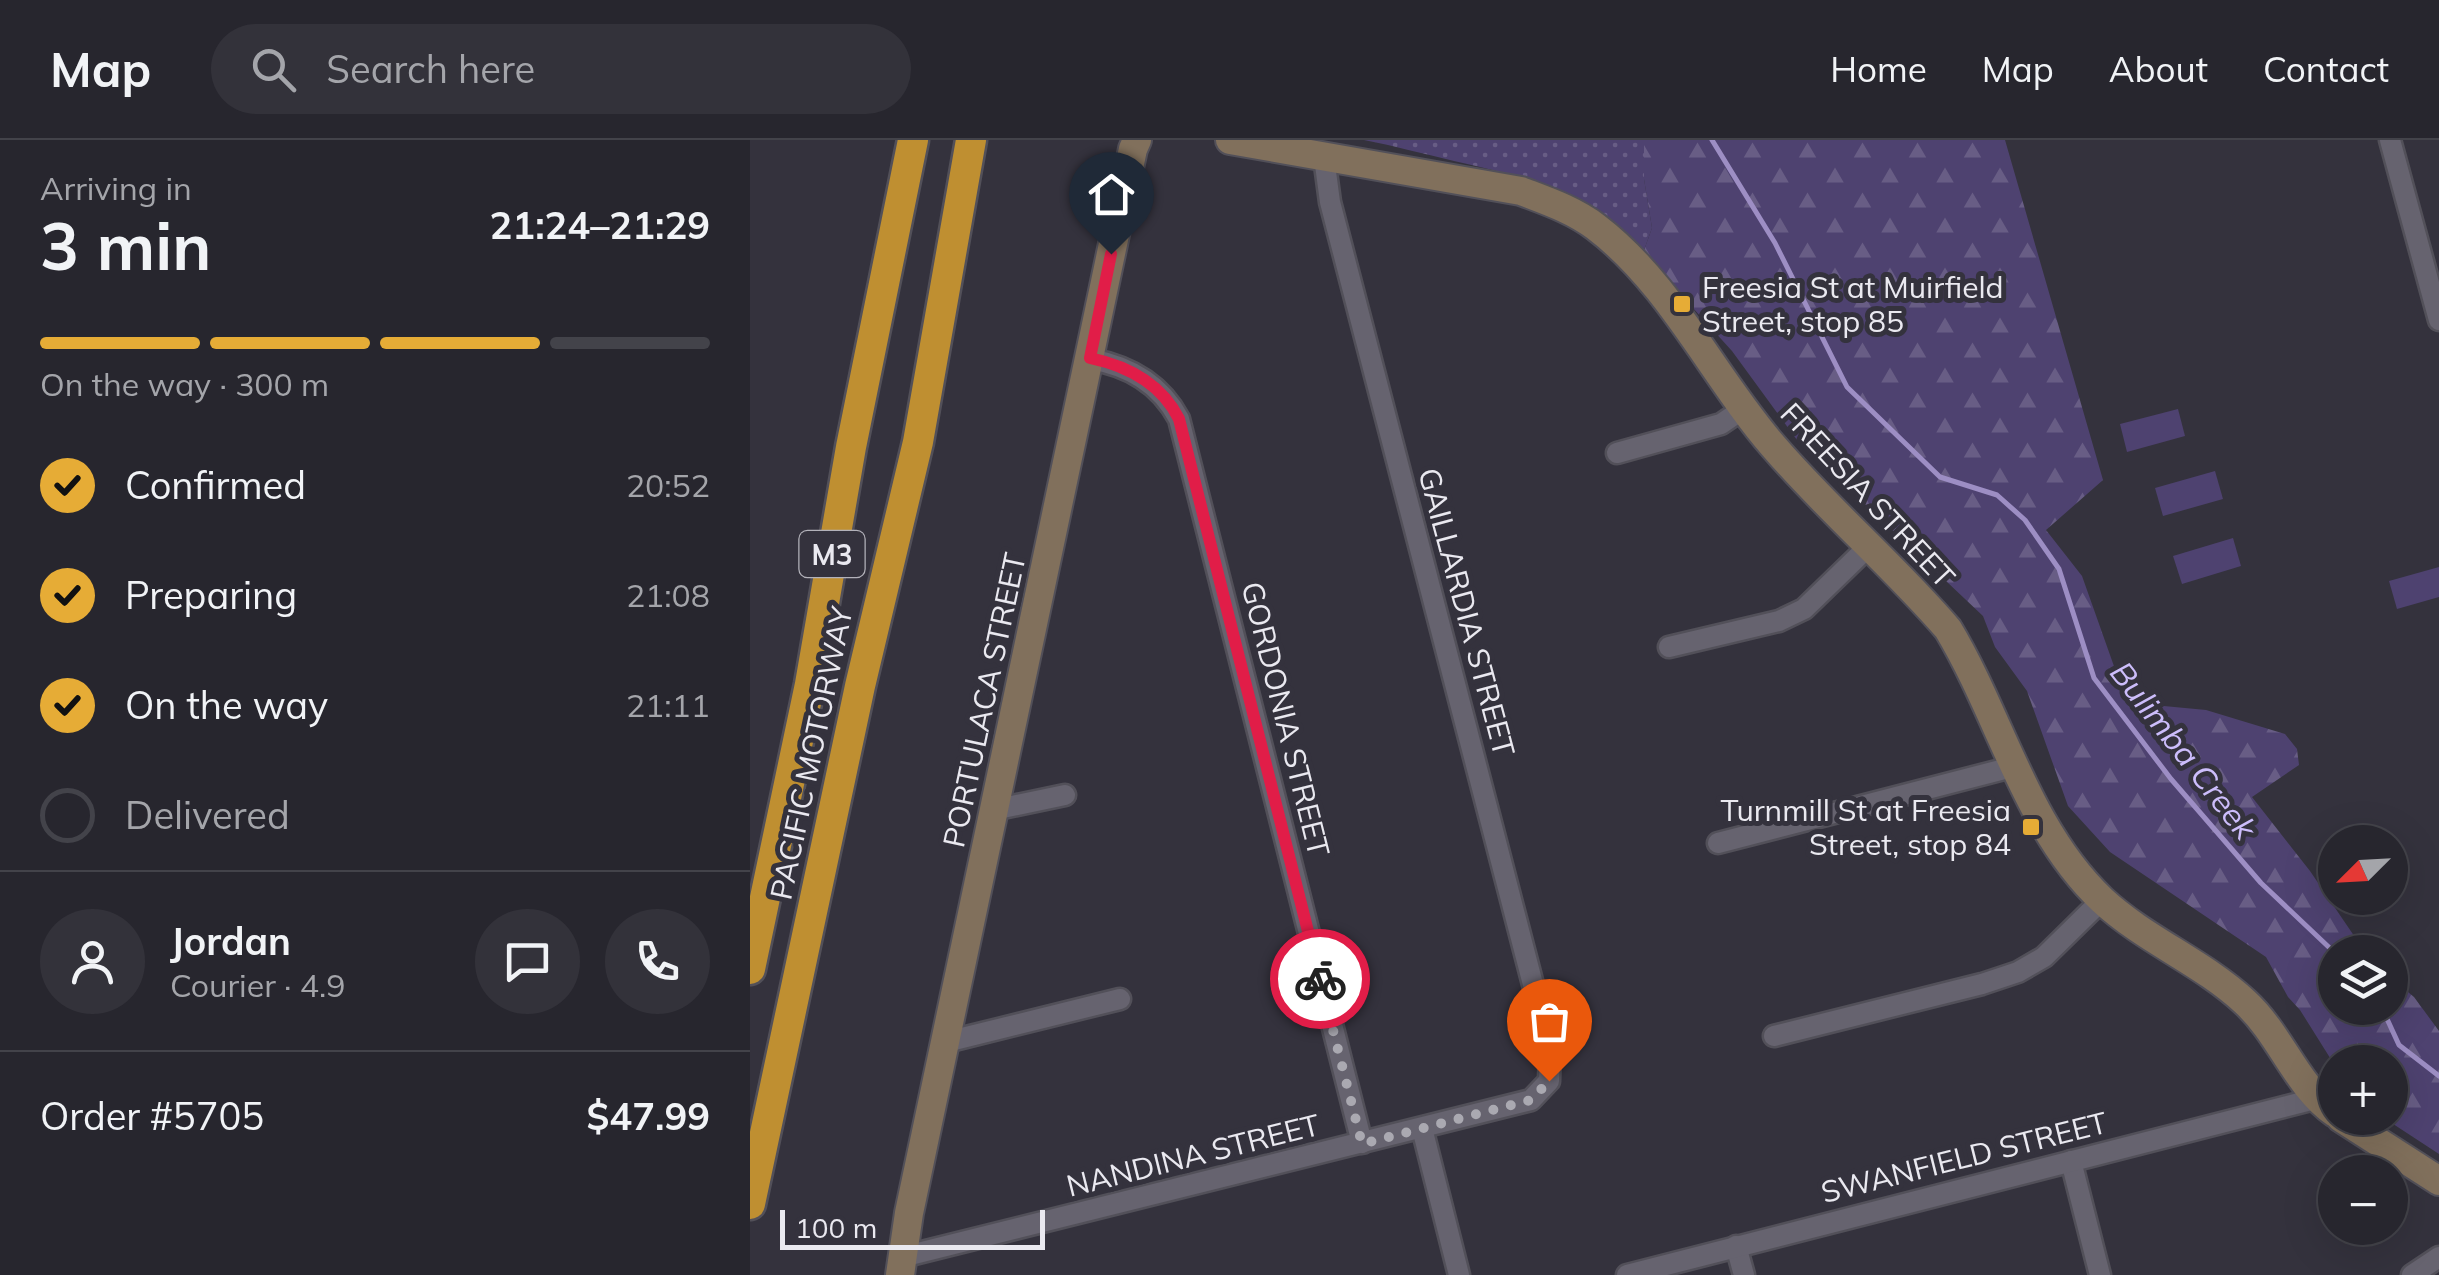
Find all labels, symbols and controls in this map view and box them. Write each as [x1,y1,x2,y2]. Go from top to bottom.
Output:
search box [211,24,911,114]
text: Map [50,39,151,99]
icon: search [246,42,301,97]
text: Search here [326,45,535,93]
text: Home [1830,47,1927,91]
text: Map [1982,47,2054,91]
text: About [2109,47,2208,91]
text: Contact [2263,47,2389,91]
pin [1069,152,1154,255]
icon: home [1084,167,1139,222]
text: Arriving in [40,168,192,208]
text: 21:24–21:29 [490,201,710,249]
text: 3 min [40,205,211,286]
place label: Freesia St at Muirfield Street, stop 85 [1702,268,2004,340]
marker: Freesia St at Muirfield Street, stop 85 [1671,293,1693,315]
text: On the way · 300 m [40,364,329,404]
street label: FREESIA STREET [1773,395,1963,595]
icon: check [40,458,95,513]
text: Confirmed [125,461,306,509]
street label: GAILLARDIA STREET [1410,464,1524,760]
text: 20:52 [626,465,710,505]
road number: M3 [799,531,864,577]
street label: PORTULACA STREET [934,549,1034,851]
icon: check [40,568,95,623]
text: Preparing [125,571,297,619]
text: 21:08 [626,575,710,615]
street label: GORDONIA STREET [1233,578,1339,860]
street label: PACIFIC MOTORWAY [761,602,861,903]
water label: Bulimba Creek [2102,653,2267,848]
icon: check [40,678,95,733]
text: On the way [125,681,328,729]
text: 21:11 [626,685,710,725]
text: Delivered [125,791,290,839]
place label: Turnmill St at Freesia Street, stop 84 [1720,791,2011,863]
marker: Turnmill St at Freesia Street, stop 84 [2020,816,2042,838]
north arrow [2318,825,2408,915]
map controls [2318,825,2408,1245]
button: person [40,909,145,1014]
button: chat [475,909,580,1014]
button: phone [605,909,710,1014]
text: Jordan [170,917,291,965]
courier [1270,929,1370,1029]
button: layers [2318,935,2408,1025]
icon: bike [1293,952,1348,1007]
text: Courier · 4.9 [170,965,346,1005]
pin [1507,979,1592,1082]
icon: bag [1522,994,1577,1049]
button: + [2318,1045,2408,1135]
text: Order #5705 [40,1092,264,1140]
text: $47.99 [587,1092,710,1140]
street label: SWANFIELD STREET [1817,1103,2111,1211]
street label: NANDINA STREET [1063,1105,1323,1205]
button: − [2318,1155,2408,1245]
scale bar [780,1205,1045,1250]
text: 100 m [795,1210,877,1245]

